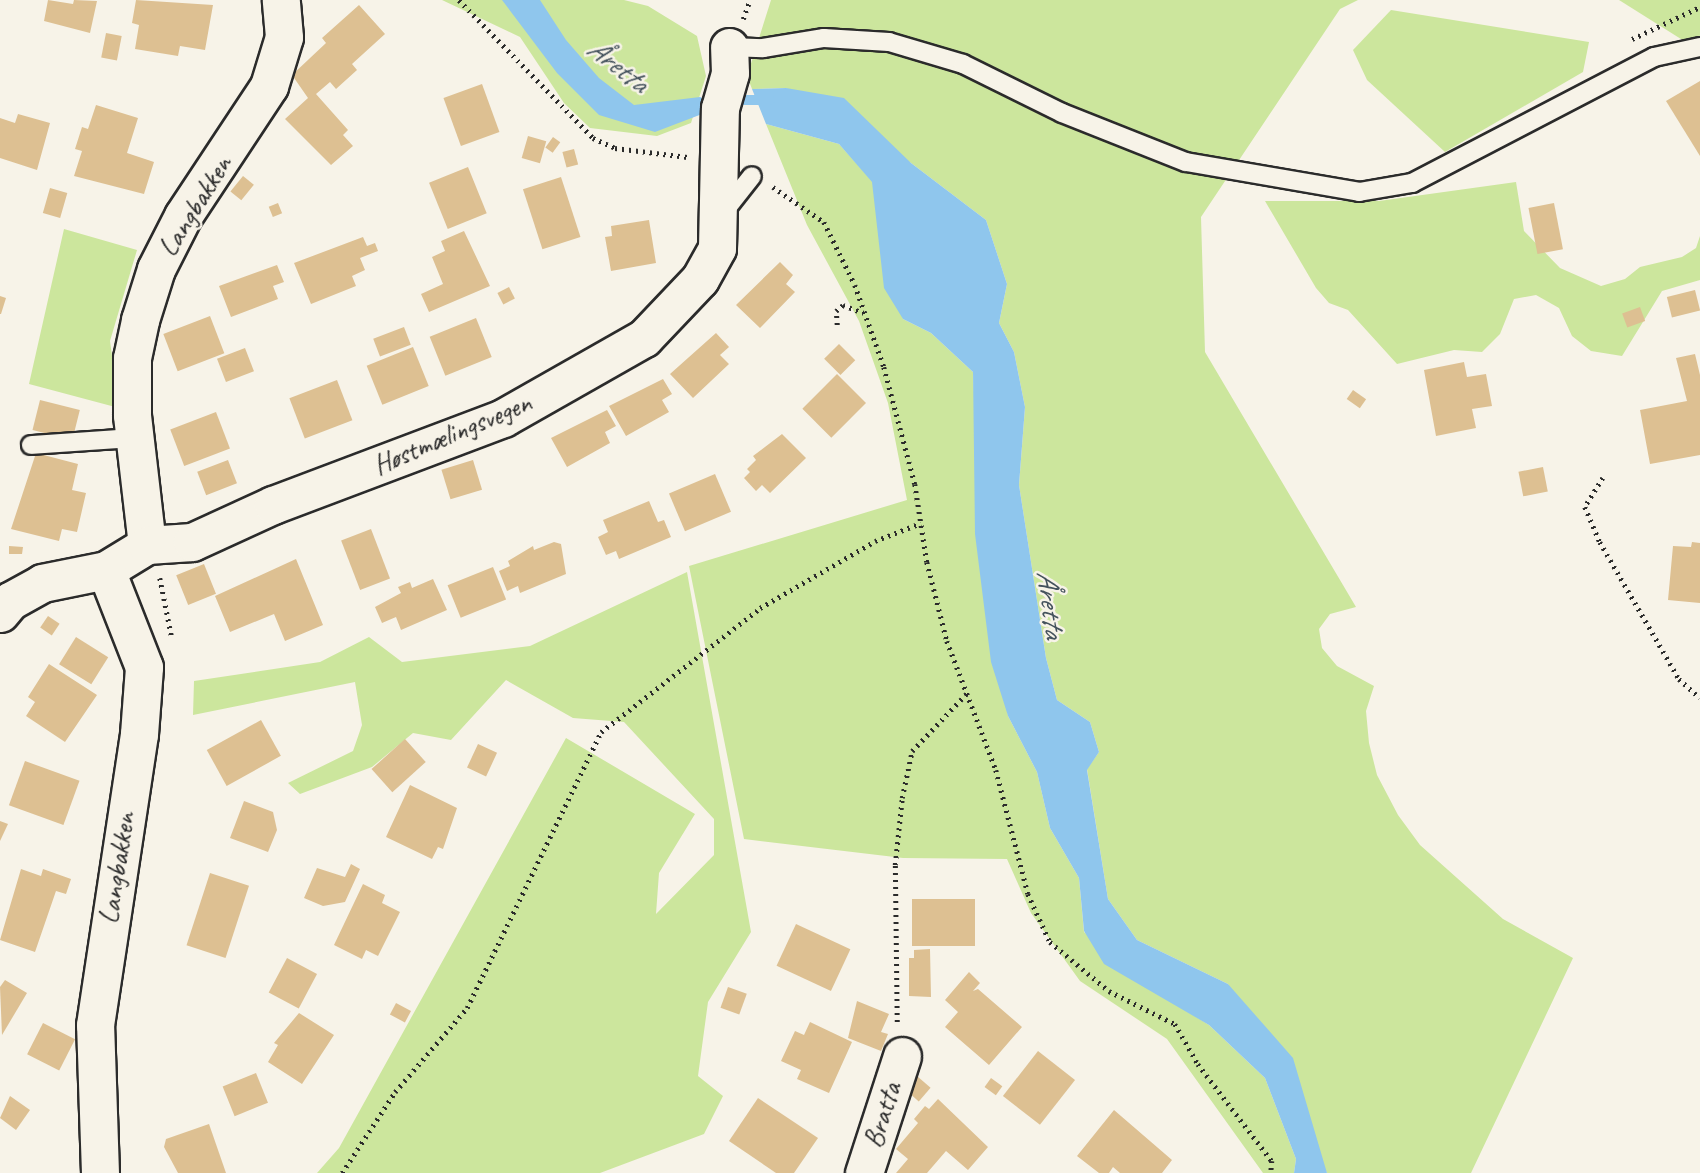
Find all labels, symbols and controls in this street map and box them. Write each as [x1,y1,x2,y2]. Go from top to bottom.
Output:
water label: Åretta [580,30,656,100]
street label: Langbakken [151,149,239,263]
street label: Høstmælingsvegen [368,386,536,482]
water label: Åretta [1029,568,1073,640]
street label: Langbakken [92,810,142,926]
street label: Bratta [856,1078,908,1152]

